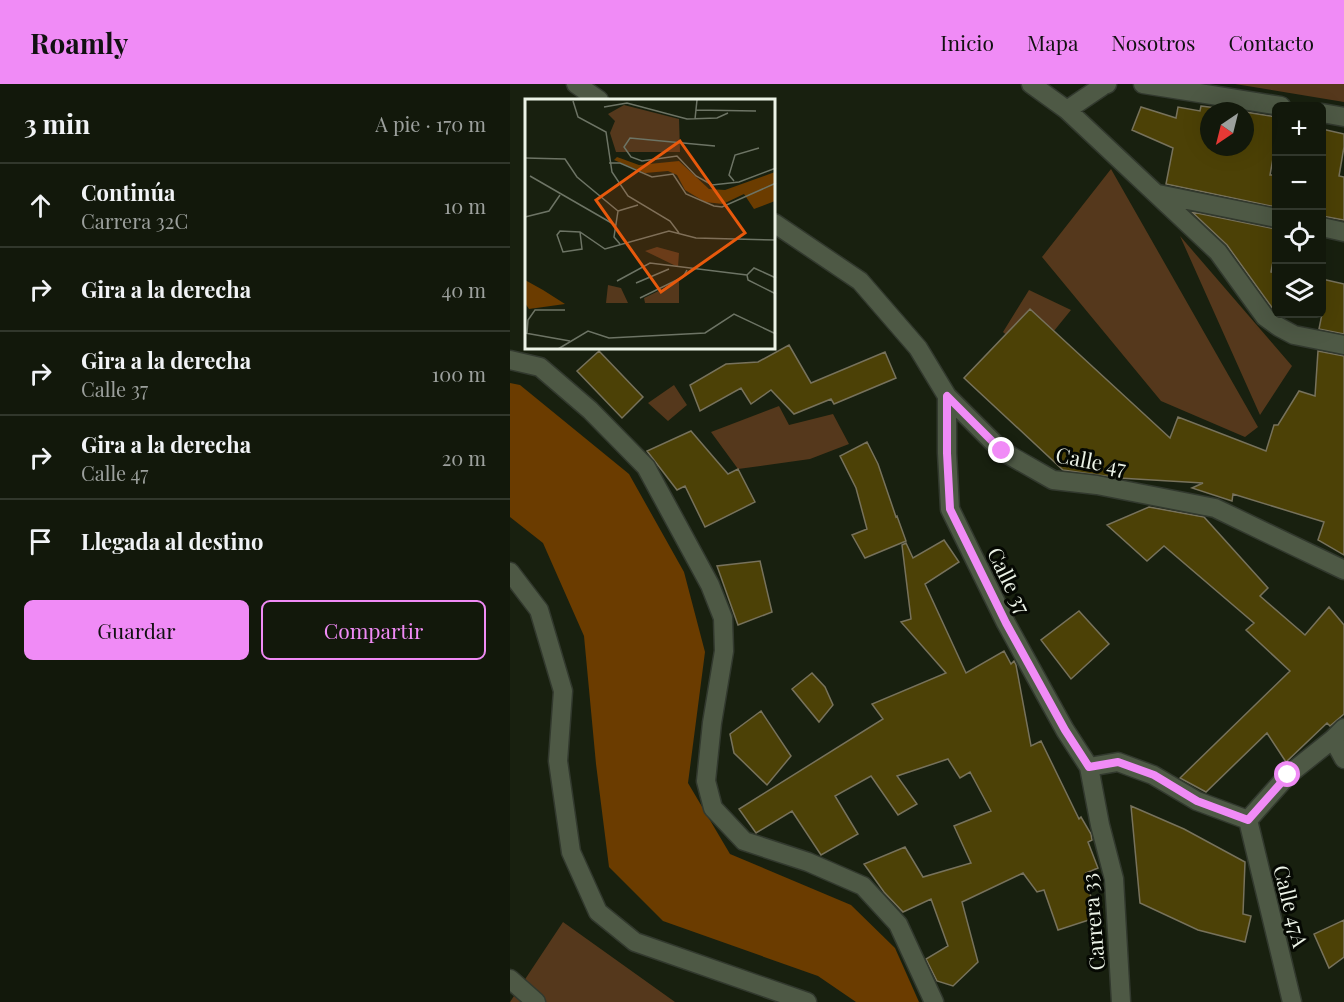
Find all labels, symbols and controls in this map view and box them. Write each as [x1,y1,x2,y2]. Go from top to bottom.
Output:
text: Roamly [30,24,128,61]
text: Inicio [940,28,994,56]
text: Mapa [1027,28,1078,56]
text: Nosotros [1111,28,1195,56]
text: Contacto [1228,28,1314,56]
inset map [525,99,776,350]
north arrow [1200,102,1254,156]
map controls [1272,102,1326,318]
button: + [1272,102,1326,156]
text: 3 min [24,106,90,141]
text: A pie · 170 m [375,110,486,137]
button: − [1272,156,1326,210]
text: Continúa [81,177,175,207]
icon: ahead [24,189,57,222]
text: 10 m [444,192,486,219]
text: Carrera 32C [81,207,188,234]
button: locate [1272,210,1326,264]
button: layers [1272,264,1326,318]
icon: right [24,273,57,306]
text: Gira a la derecha [81,274,251,304]
text: 40 m [441,276,486,303]
text: Gira a la derecha [81,345,251,375]
icon: right [24,357,57,390]
text: 100 m [432,360,486,387]
text: Calle 37 [81,375,148,402]
text: Gira a la derecha [81,429,251,459]
route end [988,437,1014,463]
street label: Calle 47 [1054,440,1129,481]
icon: right [24,441,57,474]
text: 20 m [442,444,486,471]
text: Calle 47 [81,459,148,486]
icon: arrive [24,525,57,558]
text: Llegada al destino [81,526,263,556]
street label: Calle 37 [982,542,1038,618]
button: Guardar [24,600,249,660]
button: Compartir [261,600,486,660]
route start [1274,761,1300,787]
street label: Calle 47A [1268,862,1316,951]
street label: Carrera 33 [1074,872,1110,972]

